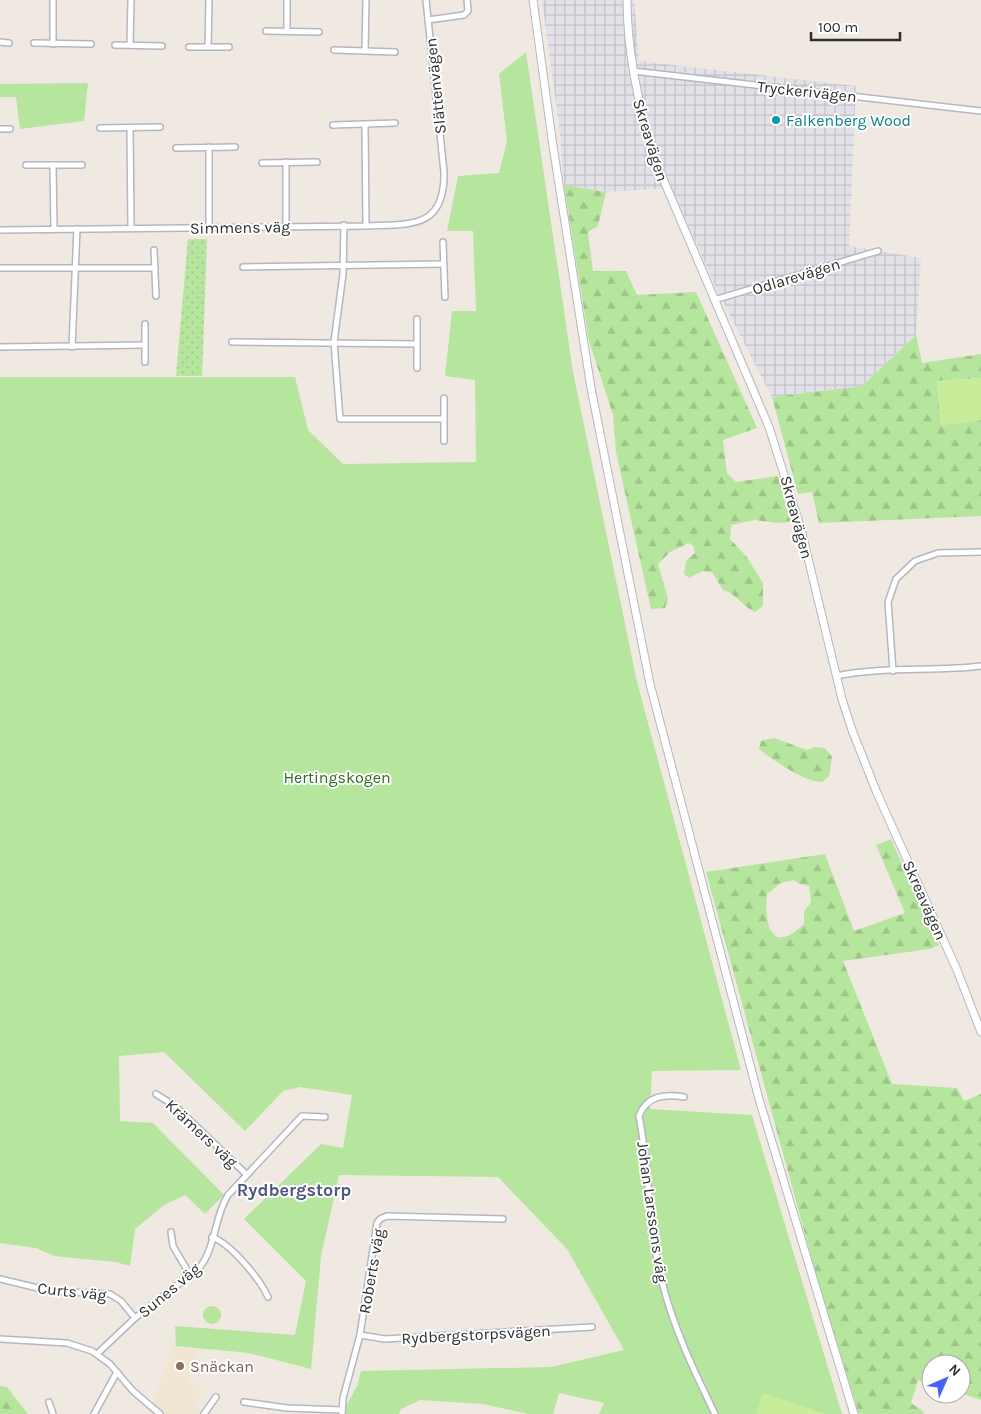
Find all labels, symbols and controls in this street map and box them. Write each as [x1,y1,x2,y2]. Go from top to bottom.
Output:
scale bar [811,10,900,42]
text: 100 m [818,18,858,36]
street label: Slättenvägen [421,37,450,135]
street label: Tryckerivägen [756,77,858,106]
street label: Skreavägen [629,97,672,184]
place label: Falkenberg Wood [786,111,911,130]
marker: Falkenberg Wood [770,114,782,126]
street label: Simmens väg [190,217,290,238]
street label: Odlarevägen [750,254,842,299]
street label: Skreavägen [776,473,817,561]
park label: Hertingskogen [283,768,391,787]
street label: Skreavägen [899,857,951,943]
street label: Krämers väg [162,1095,242,1171]
street label: Johan Larssons väg [633,1140,672,1284]
district label: Rydbergstorp [237,1179,351,1201]
street label: Roberts väg [355,1227,388,1315]
street label: Sunes väg [134,1259,204,1322]
street label: Curts väg [36,1278,107,1305]
street label: Rydbergstorpsvägen [401,1321,551,1348]
north arrow [921,1354,971,1404]
place label: Snäckan [190,1357,254,1376]
marker: Snäckan [174,1360,186,1372]
text: N [945,1361,964,1380]

